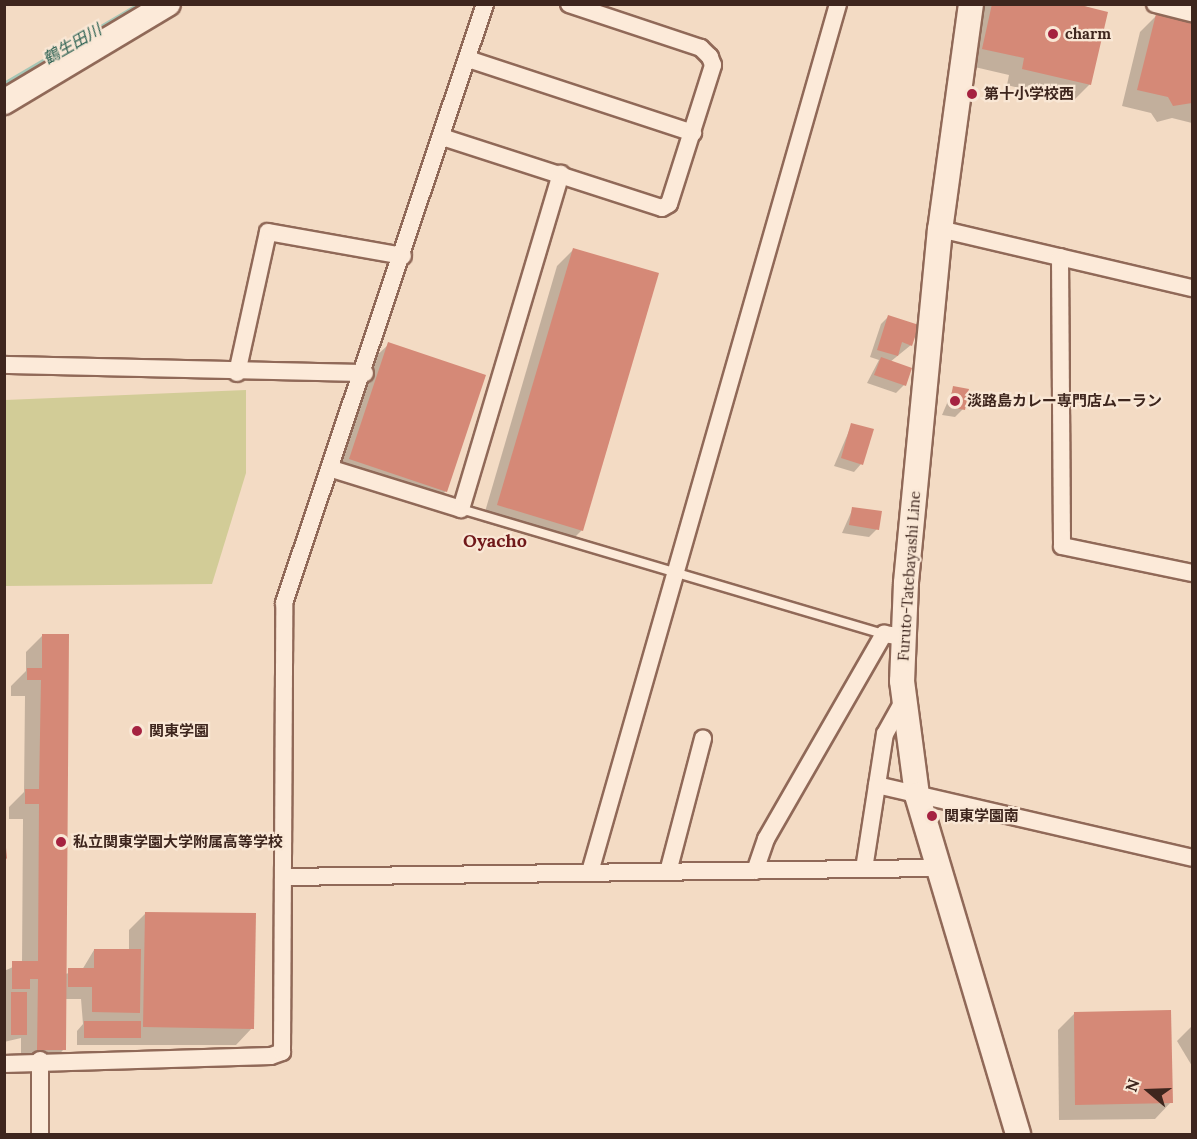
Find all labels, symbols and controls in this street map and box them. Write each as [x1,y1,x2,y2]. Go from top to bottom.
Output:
water label: 鶴生田川 [39,20,105,68]
place label: charm [1065,25,1111,43]
marker: charm [1046,27,1060,41]
place label: 第十小学校西 [984,85,1074,103]
marker: 第十小学校西 [965,87,979,101]
place label: 淡路島カレー専門店ムーラン [967,392,1162,410]
marker: 淡路島カレー専門店ムーラン [948,394,962,408]
street label: Furuto-Tatebayashi Line [894,490,924,662]
district label: Oyacho [463,530,527,552]
place label: 関東学園 [149,722,209,740]
marker: 関東学園 [130,724,144,738]
place label: 関東学園南 [944,807,1019,825]
marker: 関東学園南 [925,809,939,823]
place label: 私立関東学園大学附属高等学校 [73,833,283,851]
marker: 私立関東学園大学附属高等学校 [54,835,68,849]
north arrow [1119,1061,1179,1121]
text: N [1121,1076,1143,1094]

